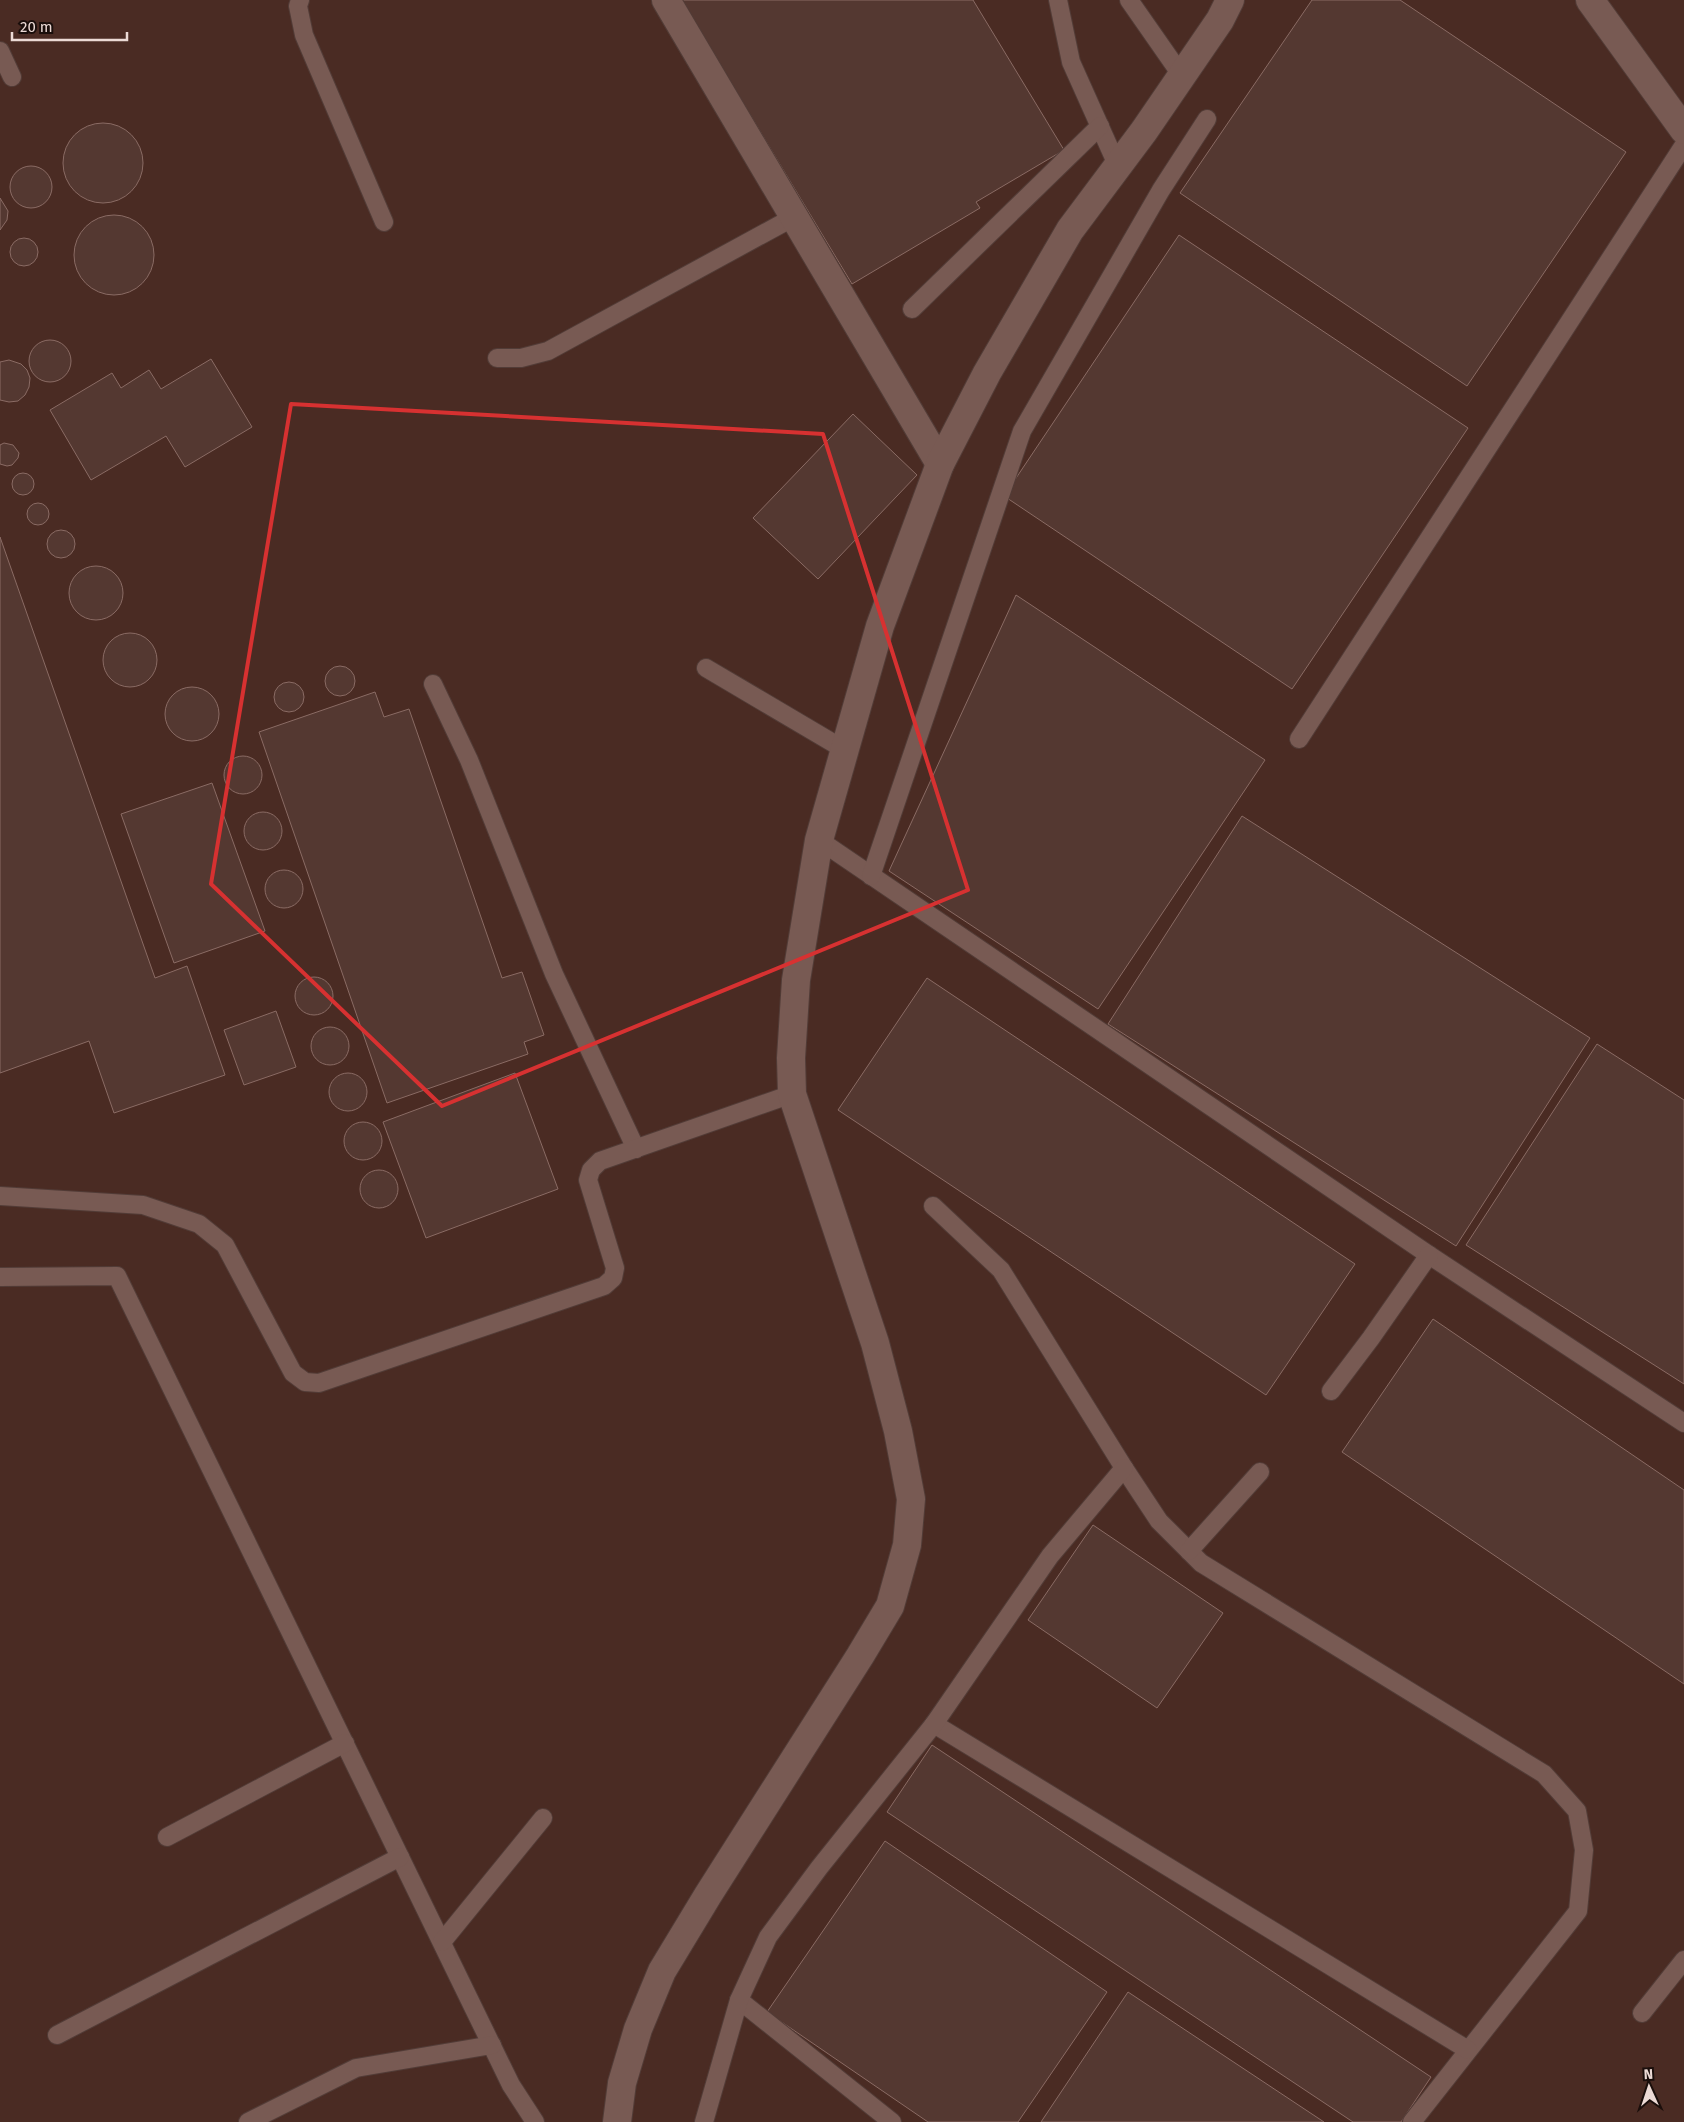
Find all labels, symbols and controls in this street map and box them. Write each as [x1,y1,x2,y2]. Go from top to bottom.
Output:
scale bar [12,10,128,42]
text: 20 m [20,18,53,36]
north arrow [1624,2062,1674,2112]
text: N [1643,2066,1653,2083]

